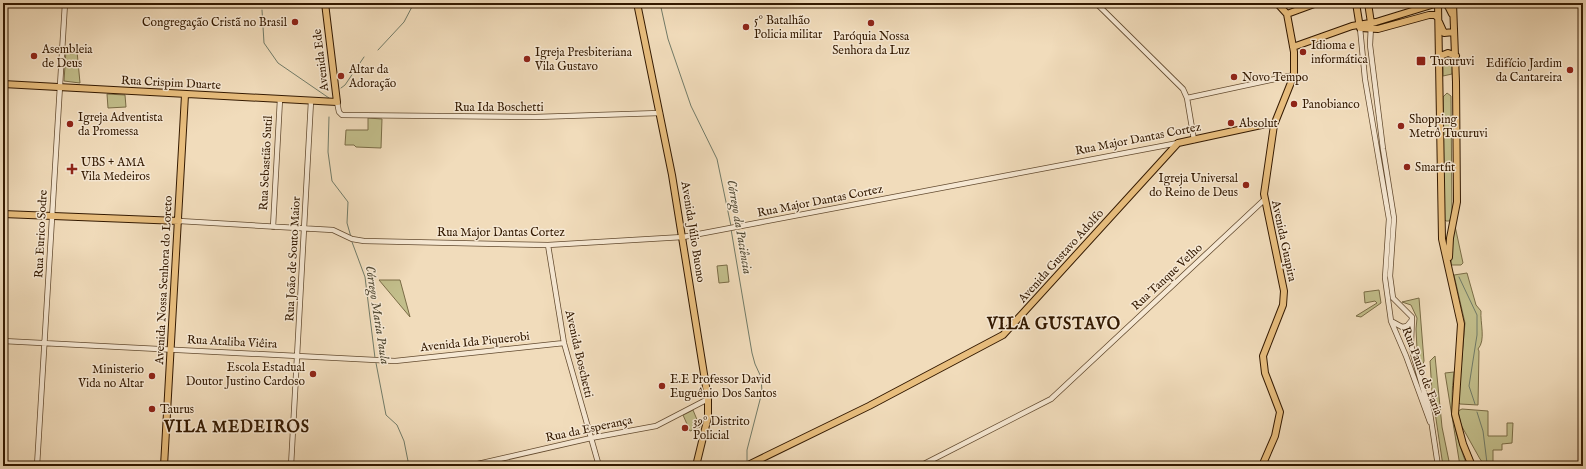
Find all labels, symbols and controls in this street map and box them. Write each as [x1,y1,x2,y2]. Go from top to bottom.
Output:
place label: 5º Batalhão Policia militar [754,13,823,42]
place label: Congregação Cristã no Brasil [142,15,288,30]
marker: Congregação Cristã no Brasil [290,17,300,27]
marker: Paróquia Nossa Senhora da Luz [866,18,876,28]
marker: 5º Batalhão Policia militar [741,22,751,32]
street label: Avenida Ede [310,28,332,93]
place label: Paróquia Nossa Senhora da Luz [832,29,910,58]
place label: Idioma e informática [1311,38,1369,67]
place label: Asembleia de Deus [41,42,93,71]
place label: Igreja Presbiteriana Vila Gustavo [534,45,633,74]
marker: Idioma e informática [1298,47,1308,57]
marker: Asembleia de Deus [29,51,39,61]
marker: Igreja Presbiteriana Vila Gustavo [522,54,532,64]
place label: Tucuruvi [1430,54,1474,69]
marker: Tucuruvi [1415,55,1427,67]
place label: Edifício Jardim da Cantareira [1486,56,1563,85]
place label: Altar da Adoração [348,62,397,91]
marker: Edifício Jardim da Cantareira [1565,65,1575,75]
place label: Novo Tempo [1242,70,1309,86]
marker: Altar da Adoração [336,71,346,81]
marker: Novo Tempo [1229,72,1239,82]
street label: Rua Crispim Duarte [121,73,222,94]
place label: Panobianco [1302,97,1360,112]
marker: Panobianco [1289,99,1299,109]
street label: Rua Ida Boschetti [454,100,544,115]
place label: Igreja Adventista da Promessa [78,110,163,139]
place label: Shopping Metrô Tucuruvi [1409,112,1488,141]
street label: Rua Sebastião Sutil [256,114,276,211]
place label: Absolut [1238,116,1278,131]
marker: Absolut [1226,118,1236,128]
marker: Igreja Adventista da Promessa [65,119,75,129]
street label: Rua Major Dantas Cortez [1074,119,1203,159]
marker: Shopping Metrô Tucuruvi [1396,121,1406,131]
place label: UBS + AMA Vila Medeiros [80,155,150,184]
place label: Smartfit [1415,160,1455,175]
marker: Smartfit [1402,162,1412,172]
marker: UBS + AMA Vila Medeiros [66,163,78,175]
place label: Igreja Universal do Reino de Deus [1149,171,1239,200]
water label: Córrego da Paciência [721,178,756,276]
street label: Avenida Júlio Buono [676,179,708,284]
marker: Igreja Universal do Reino de Deus [1241,180,1251,190]
street label: Rua Major Dantas Cortez [756,181,885,221]
street label: Rua Eurico Sodre [31,189,51,279]
street label: Avenida Nossa Senhora do Loreto [152,195,176,366]
street label: Rua João de Souto Maior [282,195,305,322]
street label: Avenida Guapira [1267,198,1300,284]
street label: Avenida Gustavo Adolfo [1014,206,1107,307]
street label: Rua Major Dantas Cortez [437,225,565,240]
street label: Rua Tanque Velho [1128,240,1207,314]
water label: Córrego Maria Paula [360,264,393,366]
street label: Avenida Boschetti [561,308,596,399]
district label: VILA GUSTAVO [986,315,1121,335]
street label: Rua Paulo de Faria [1398,325,1446,418]
street label: Avenida Ida Piquerobi [419,329,531,356]
street label: Rua Ataliba Viêira [186,332,278,352]
place label: Escola Estadual Doutor Justino Cardoso [186,360,306,390]
place label: Ministerio Vida no Altar [77,362,145,391]
marker: Escola Estadual Doutor Justino Cardoso [308,369,318,379]
marker: Ministerio Vida no Altar [147,371,157,381]
place label: E.E Professor David Euguênio Dos Santos [670,372,777,401]
marker: E.E Professor David Euguênio Dos Santos [657,381,667,391]
place label: Taurus [160,402,194,417]
marker: Taurus [147,404,157,414]
street label: Rua da Esperança [544,412,635,446]
place label: 39º Distrito Policial [693,414,750,443]
district label: VILA MEDEIROS [163,418,310,438]
marker: 39º Distrito Policial [680,423,690,433]

